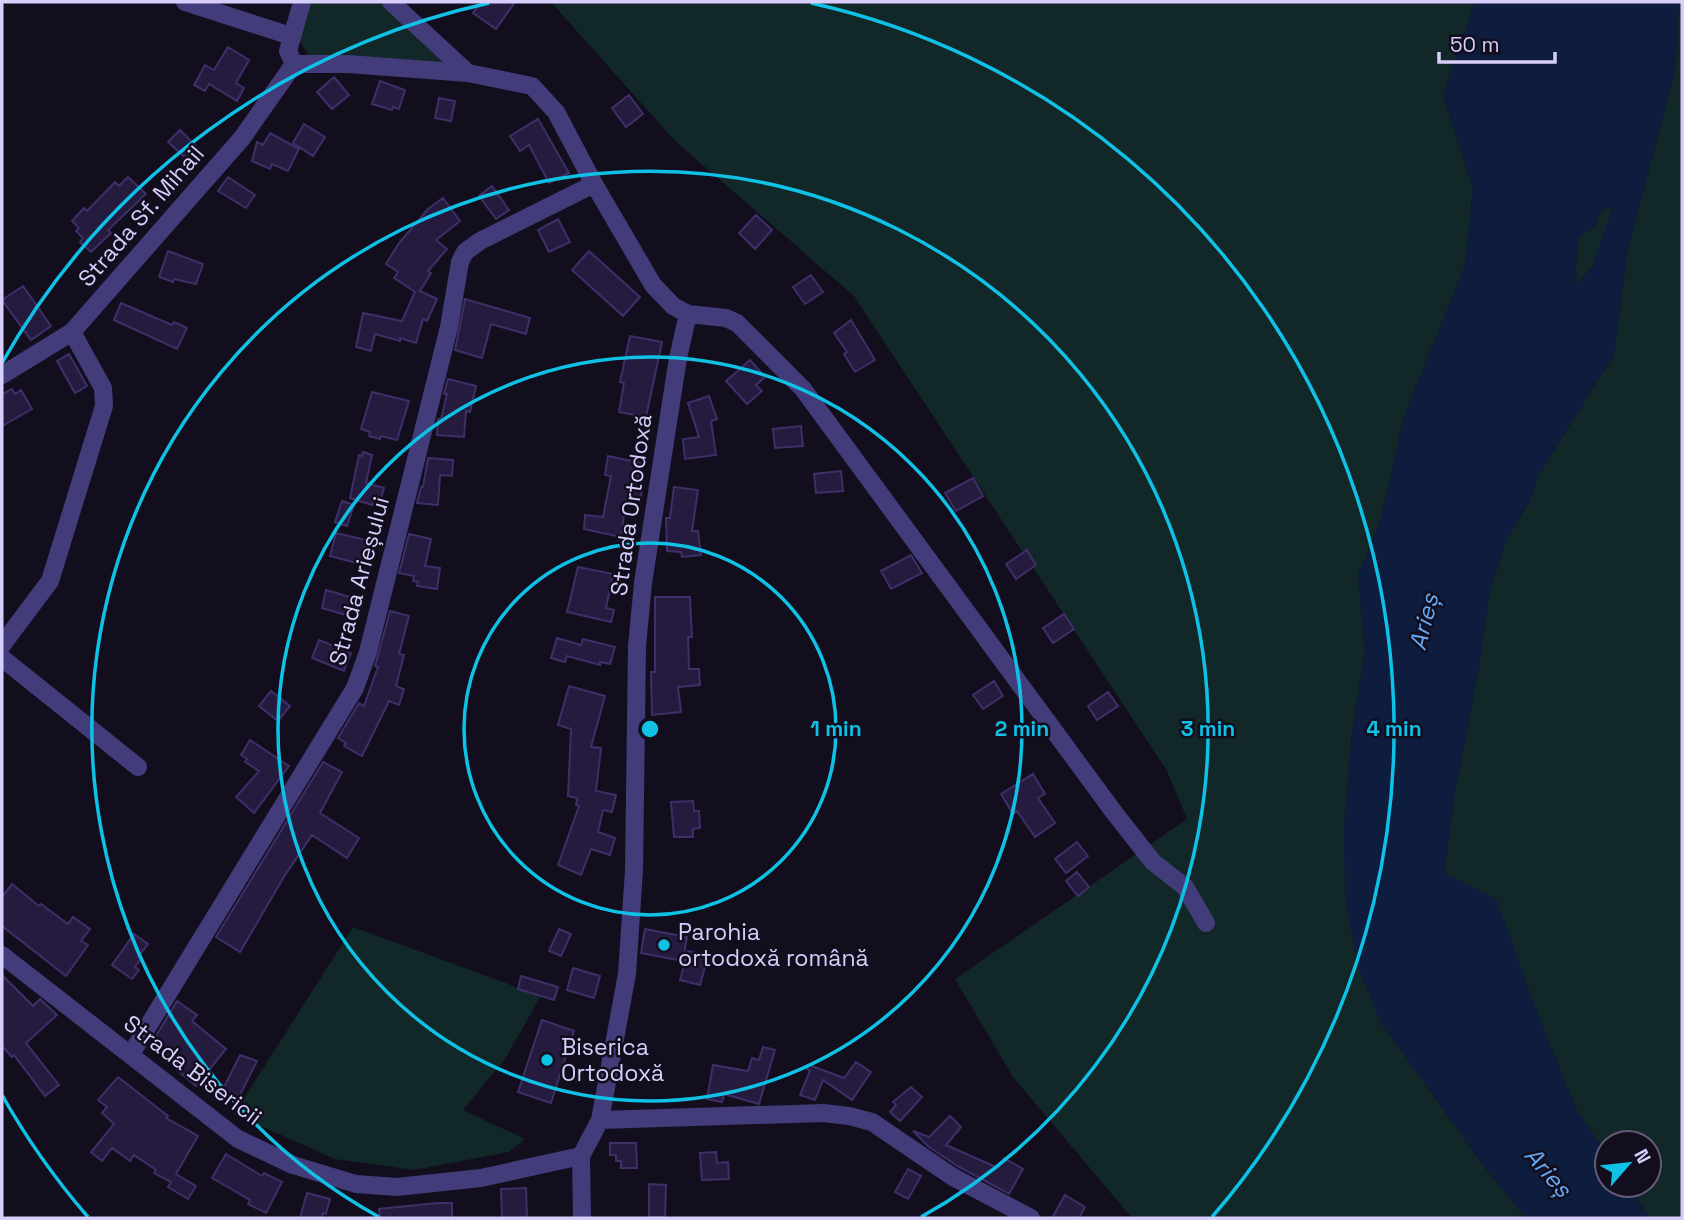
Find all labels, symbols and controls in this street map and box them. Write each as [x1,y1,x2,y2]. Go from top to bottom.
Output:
scale bar [1439,21,1554,65]
text: 50 m [1450,31,1500,58]
street label: Strada Sf. Mihail [71,139,211,293]
street label: Strada Ortodoxă [603,412,659,598]
street label: Strada Arieșului [322,493,396,669]
water label: Arieș [1402,589,1446,653]
text: 1 min [810,715,862,742]
text: 2 min [995,715,1049,742]
text: 3 min [1181,715,1235,742]
text: 4 min [1366,715,1422,742]
centre of rings [638,717,662,741]
place label: Parohia ortodoxă română [678,917,869,973]
marker: Parohia ortodoxă română [656,937,672,953]
street label: Strada Bisericii [118,1008,268,1132]
place label: Biserica Ortodoxă [561,1032,664,1088]
marker: Biserica Ortodoxă [539,1052,555,1068]
north arrow [1593,1129,1663,1199]
water label: Arieș [1518,1140,1580,1204]
text: N [1629,1145,1657,1168]

